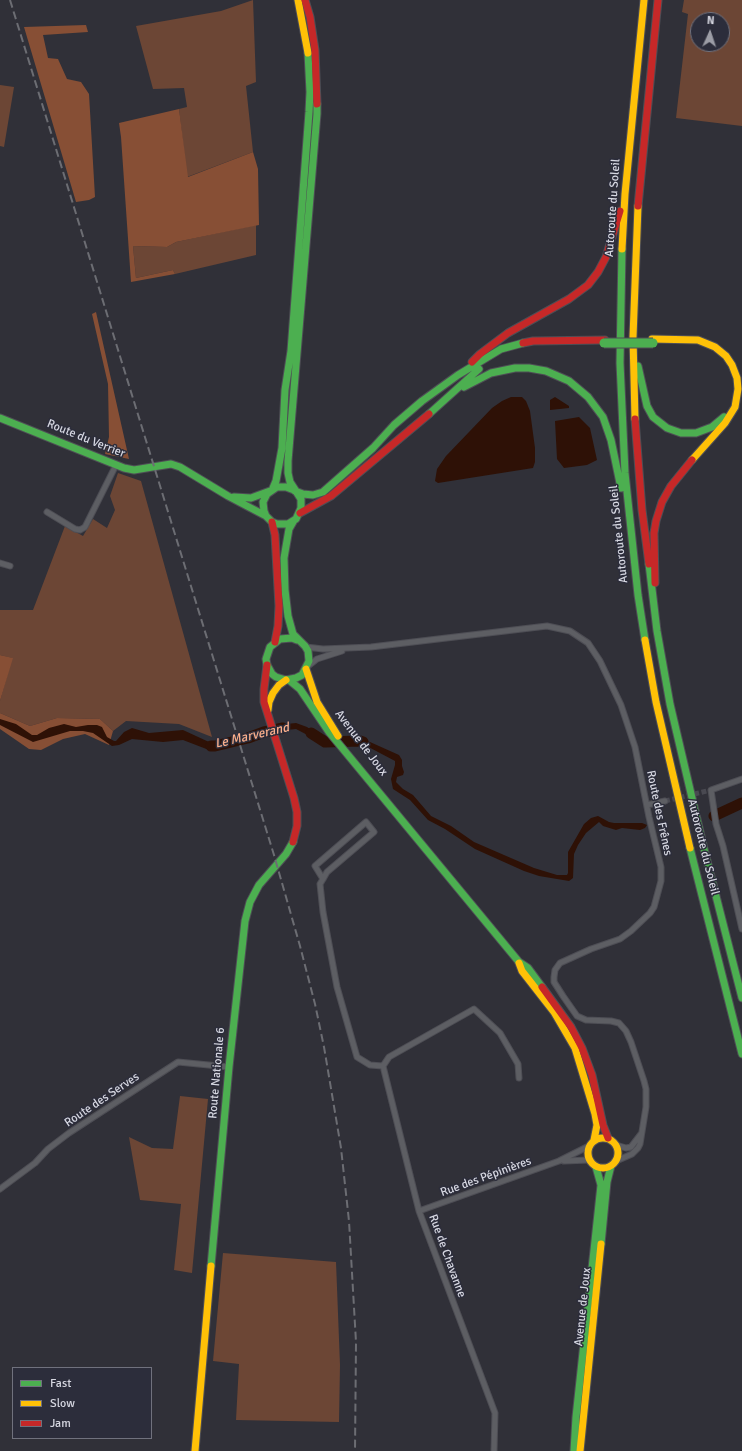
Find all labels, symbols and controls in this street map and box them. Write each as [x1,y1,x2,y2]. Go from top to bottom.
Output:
north arrow [690,12,730,52]
text: N [706,14,715,27]
street label: Autoroute du Soleil [602,158,624,258]
street label: Route du Verrier [45,417,127,461]
street label: Autoroute du Soleil [607,484,631,584]
street label: Avenue de Joux [332,707,390,779]
water label: Le Marverand [213,720,291,752]
street label: Route des Frênes [643,769,675,857]
street label: Autoroute du Soleil [684,797,722,897]
street label: Route Nationale 6 [206,1027,228,1119]
street label: Route des Serves [62,1070,142,1130]
street label: Rue des Pépinières [439,1154,533,1200]
street label: Rue de Chavanne [425,1212,469,1300]
street label: Avenue de Joux [572,1267,594,1347]
legend [12,1367,152,1439]
text: Fast [50,1376,71,1391]
text: Slow [50,1396,75,1411]
text: Jam [50,1416,71,1431]

